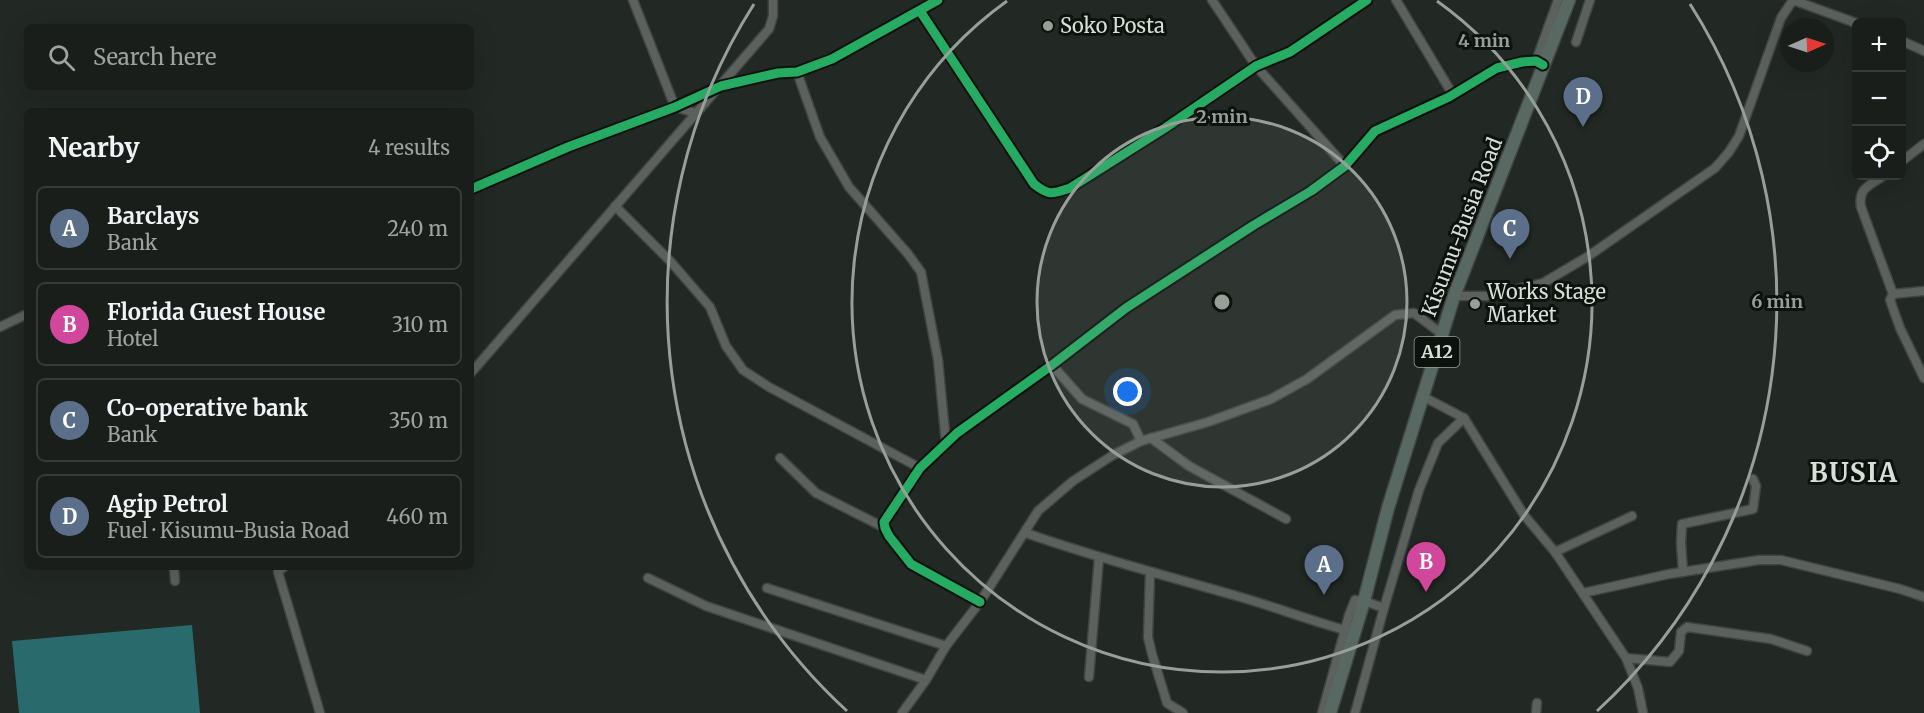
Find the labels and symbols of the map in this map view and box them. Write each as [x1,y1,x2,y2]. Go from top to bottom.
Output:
place label: Soko Posta [1060,13,1165,38]
north arrow [1780,18,1834,72]
marker: Soko Posta [1041,19,1055,33]
text: 4 min [1458,29,1510,52]
pin: D [1564,78,1602,127]
text: 2 min [1196,105,1248,128]
street label: Kisumu-Busia Road [1416,134,1507,320]
pin: C [1490,210,1530,259]
place label: Works Stage Market [1486,279,1606,327]
text: 6 min [1751,290,1803,313]
centre of rings [1212,292,1232,312]
marker: Works Stage Market [1468,297,1482,311]
road number: A12 [1414,337,1460,367]
your location [1113,377,1142,406]
district label: BUSIA [1810,456,1898,489]
pin: B [1406,542,1446,592]
pin: A [1304,546,1344,595]

